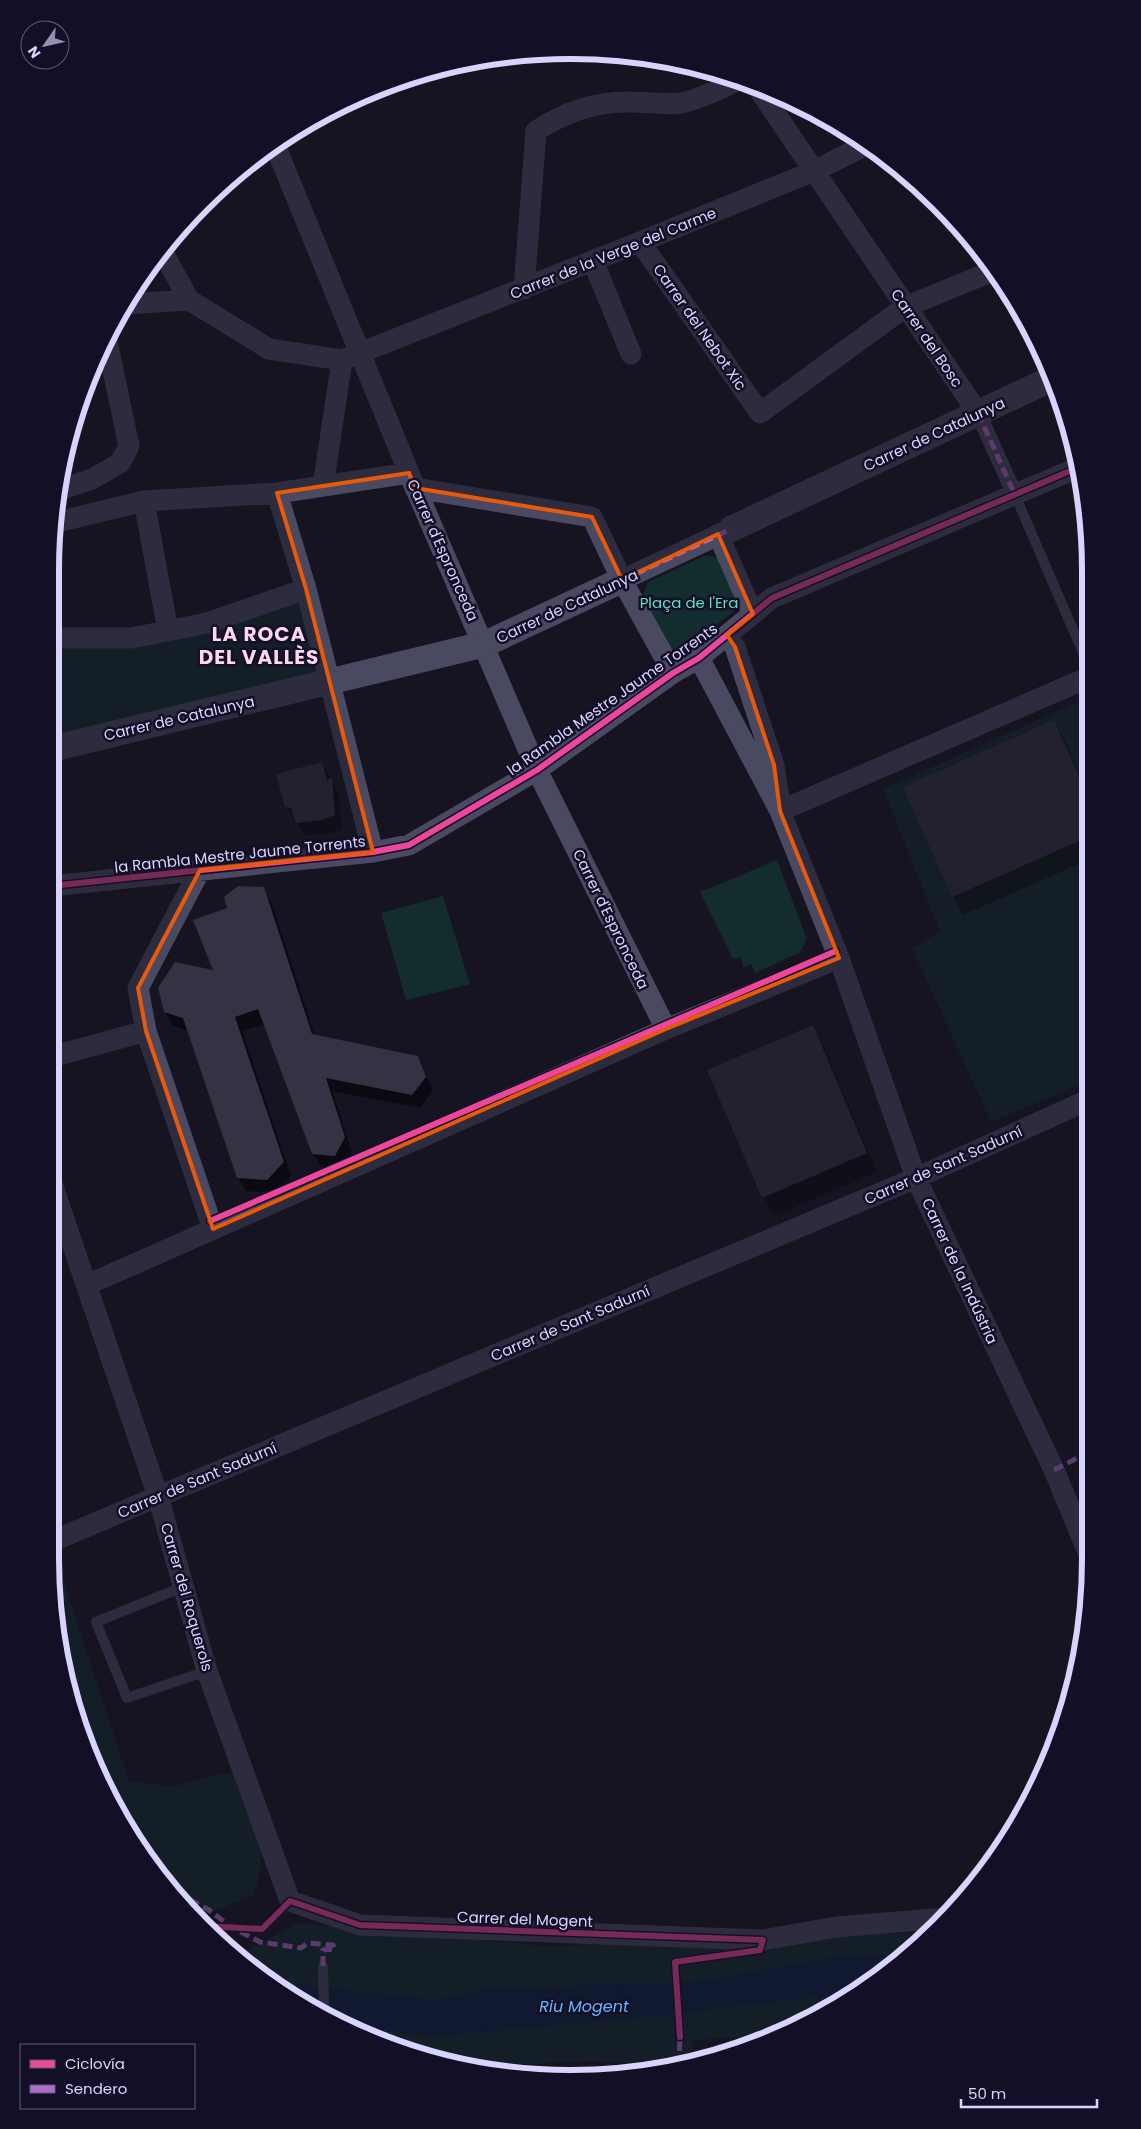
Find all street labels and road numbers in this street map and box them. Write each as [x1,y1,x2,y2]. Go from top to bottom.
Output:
street label: Carrer de la Verge del Carme [507,202,719,304]
street label: Carrer del Nebot Xic [648,259,752,395]
street label: Carrer del Bosc [886,285,968,391]
street label: Carrer de Catalunya [860,392,1008,476]
street label: Carrer d'Espronceda [402,476,484,624]
street label: Carrer de Catalunya [493,564,641,648]
street label: la Rambla Mestre Jaume Torrents [503,618,722,780]
street label: Carrer de Catalunya [102,690,256,746]
street label: la Rambla Mestre Jaume Torrents [113,830,367,878]
street label: Carrer d'Espronceda [568,845,654,993]
street label: Carrer de Sant Sadurní [861,1121,1026,1209]
street label: Carrer de la Indústria [917,1195,1003,1347]
street label: Carrer de Sant Sadurní [487,1280,653,1366]
street label: Carrer de Sant Sadurní [114,1437,280,1523]
street label: Carrer del Roquerols [156,1520,218,1674]
street label: Carrer del Mogent [457,1906,593,1932]

